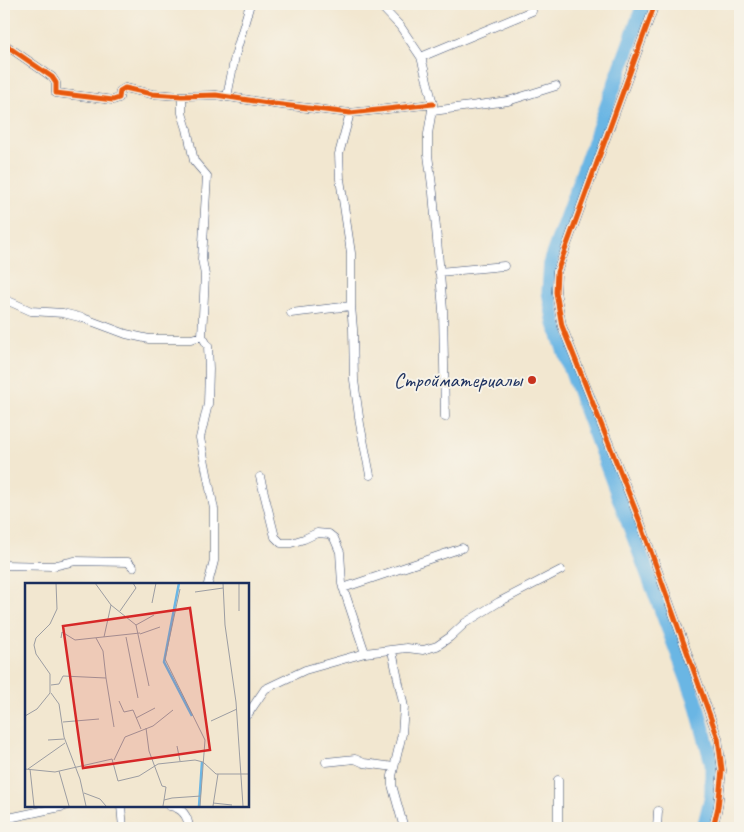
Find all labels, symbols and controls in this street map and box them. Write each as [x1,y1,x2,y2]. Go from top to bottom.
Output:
place label: Стройматериалы [394,367,524,393]
marker: Стройматериалы [526,374,538,386]
inset map [25,583,249,807]

